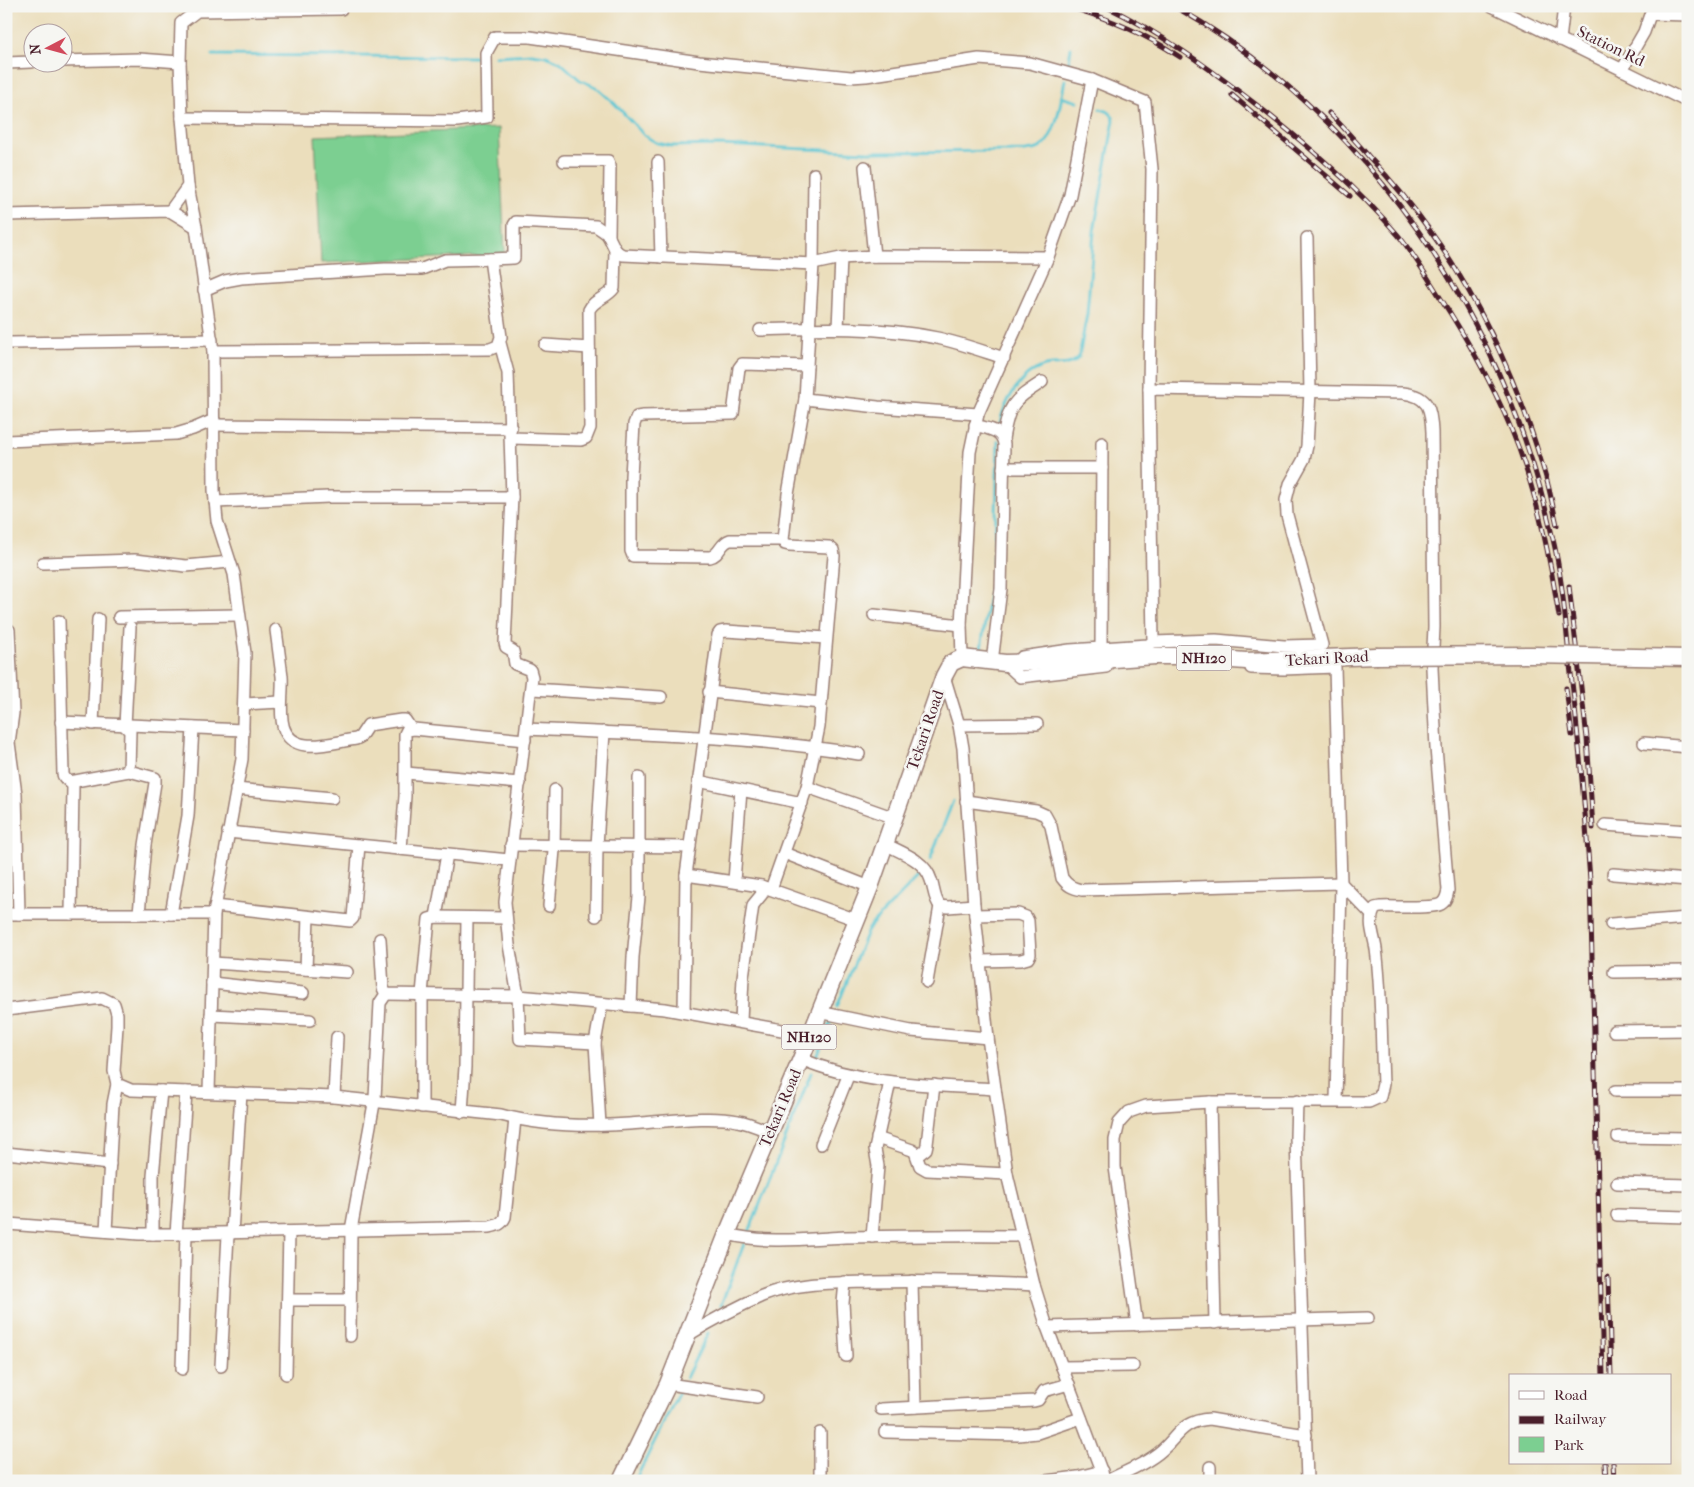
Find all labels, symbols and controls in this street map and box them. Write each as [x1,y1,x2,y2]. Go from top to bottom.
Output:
north arrow [22,22,72,72]
street label: Station Rd [1574,22,1648,71]
text: N [27,43,45,55]
road number: NH120 [1176,646,1232,670]
street label: Tekari Road [1285,646,1369,670]
street label: Tekari Road [902,687,948,773]
road number: NH120 [782,1024,836,1050]
street label: Tekari Road [755,1066,805,1150]
legend [1509,1374,1672,1464]
text: Road [1554,1386,1588,1404]
text: Railway [1554,1410,1607,1428]
text: Park [1554,1436,1584,1454]

